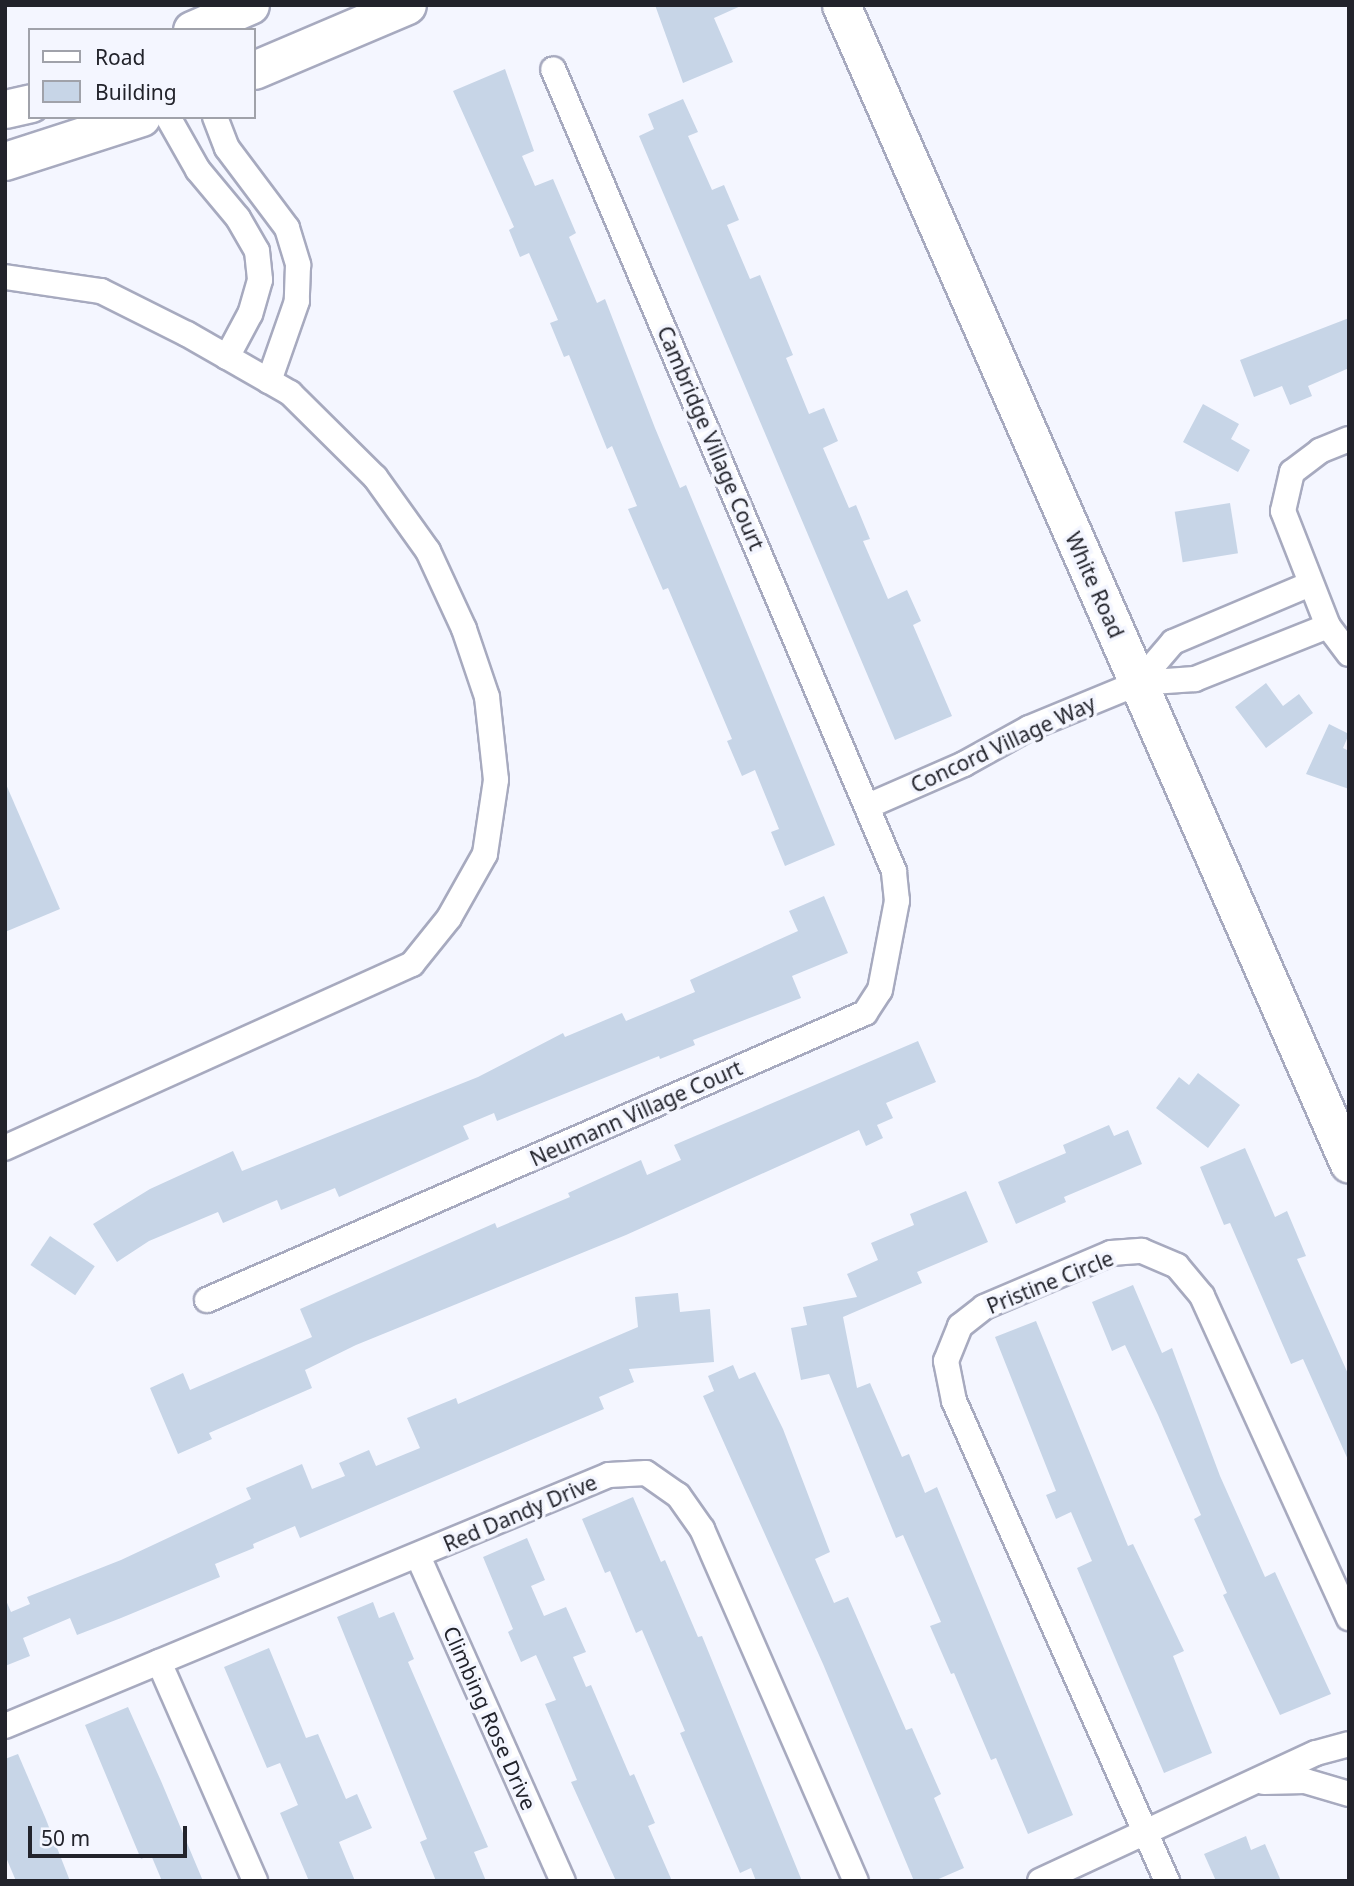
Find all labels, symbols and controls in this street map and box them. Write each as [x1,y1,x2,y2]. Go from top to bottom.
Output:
legend [28,28,256,119]
text: Road [95,43,145,71]
text: Building [95,78,177,106]
street label: Cambridge Village Court [652,322,770,554]
street label: White Road [1060,528,1130,642]
street label: Concord Village Way [907,690,1099,798]
street label: Neumann Village Court [526,1055,746,1171]
street label: Pristine Circle [983,1245,1117,1319]
street label: Red Dandy Drive [439,1469,601,1557]
street label: Climbing Rose Drive [438,1622,542,1814]
scale bar [32,1812,191,1856]
text: 50 m [41,1824,90,1852]

